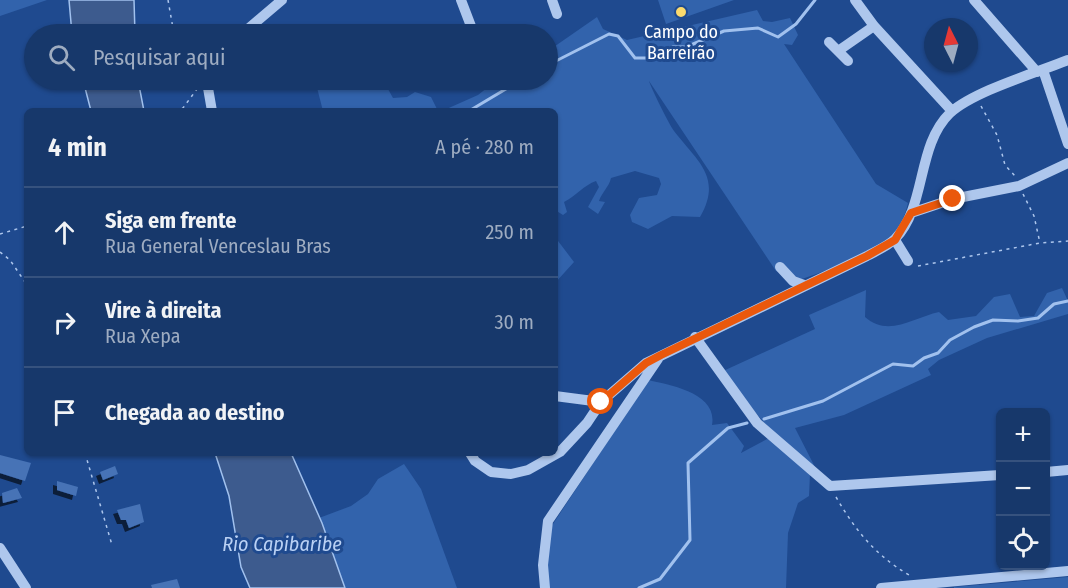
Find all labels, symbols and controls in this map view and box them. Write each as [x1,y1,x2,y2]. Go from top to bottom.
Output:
marker: Campo do Barreirão [674,5,688,19]
north arrow [924,18,978,72]
place label: Campo do Barreirão [644,21,718,64]
search box [24,24,558,90]
icon: search [45,41,78,74]
text: Pesquisar aqui [93,44,225,71]
text: 4 min [48,132,107,163]
text: A pé · 280 m [435,135,534,159]
route end [939,185,965,211]
text: Siga em frente [105,207,236,234]
icon: ahead [48,216,81,249]
text: 250 m [486,220,534,244]
text: Rua General Venceslau Bras [105,234,331,258]
text: Vire à direita [105,297,221,324]
icon: right [48,306,81,339]
text: 30 m [494,310,534,334]
text: Rua Xepa [105,324,180,348]
route start [587,388,613,414]
icon: arrive [48,396,81,429]
text: Chegada ao destino [105,399,285,426]
map controls [996,408,1050,570]
button: + [996,408,1050,462]
button: − [996,462,1050,516]
button: locate [996,516,1050,570]
water label: Rio Capibaribe [222,532,342,556]

